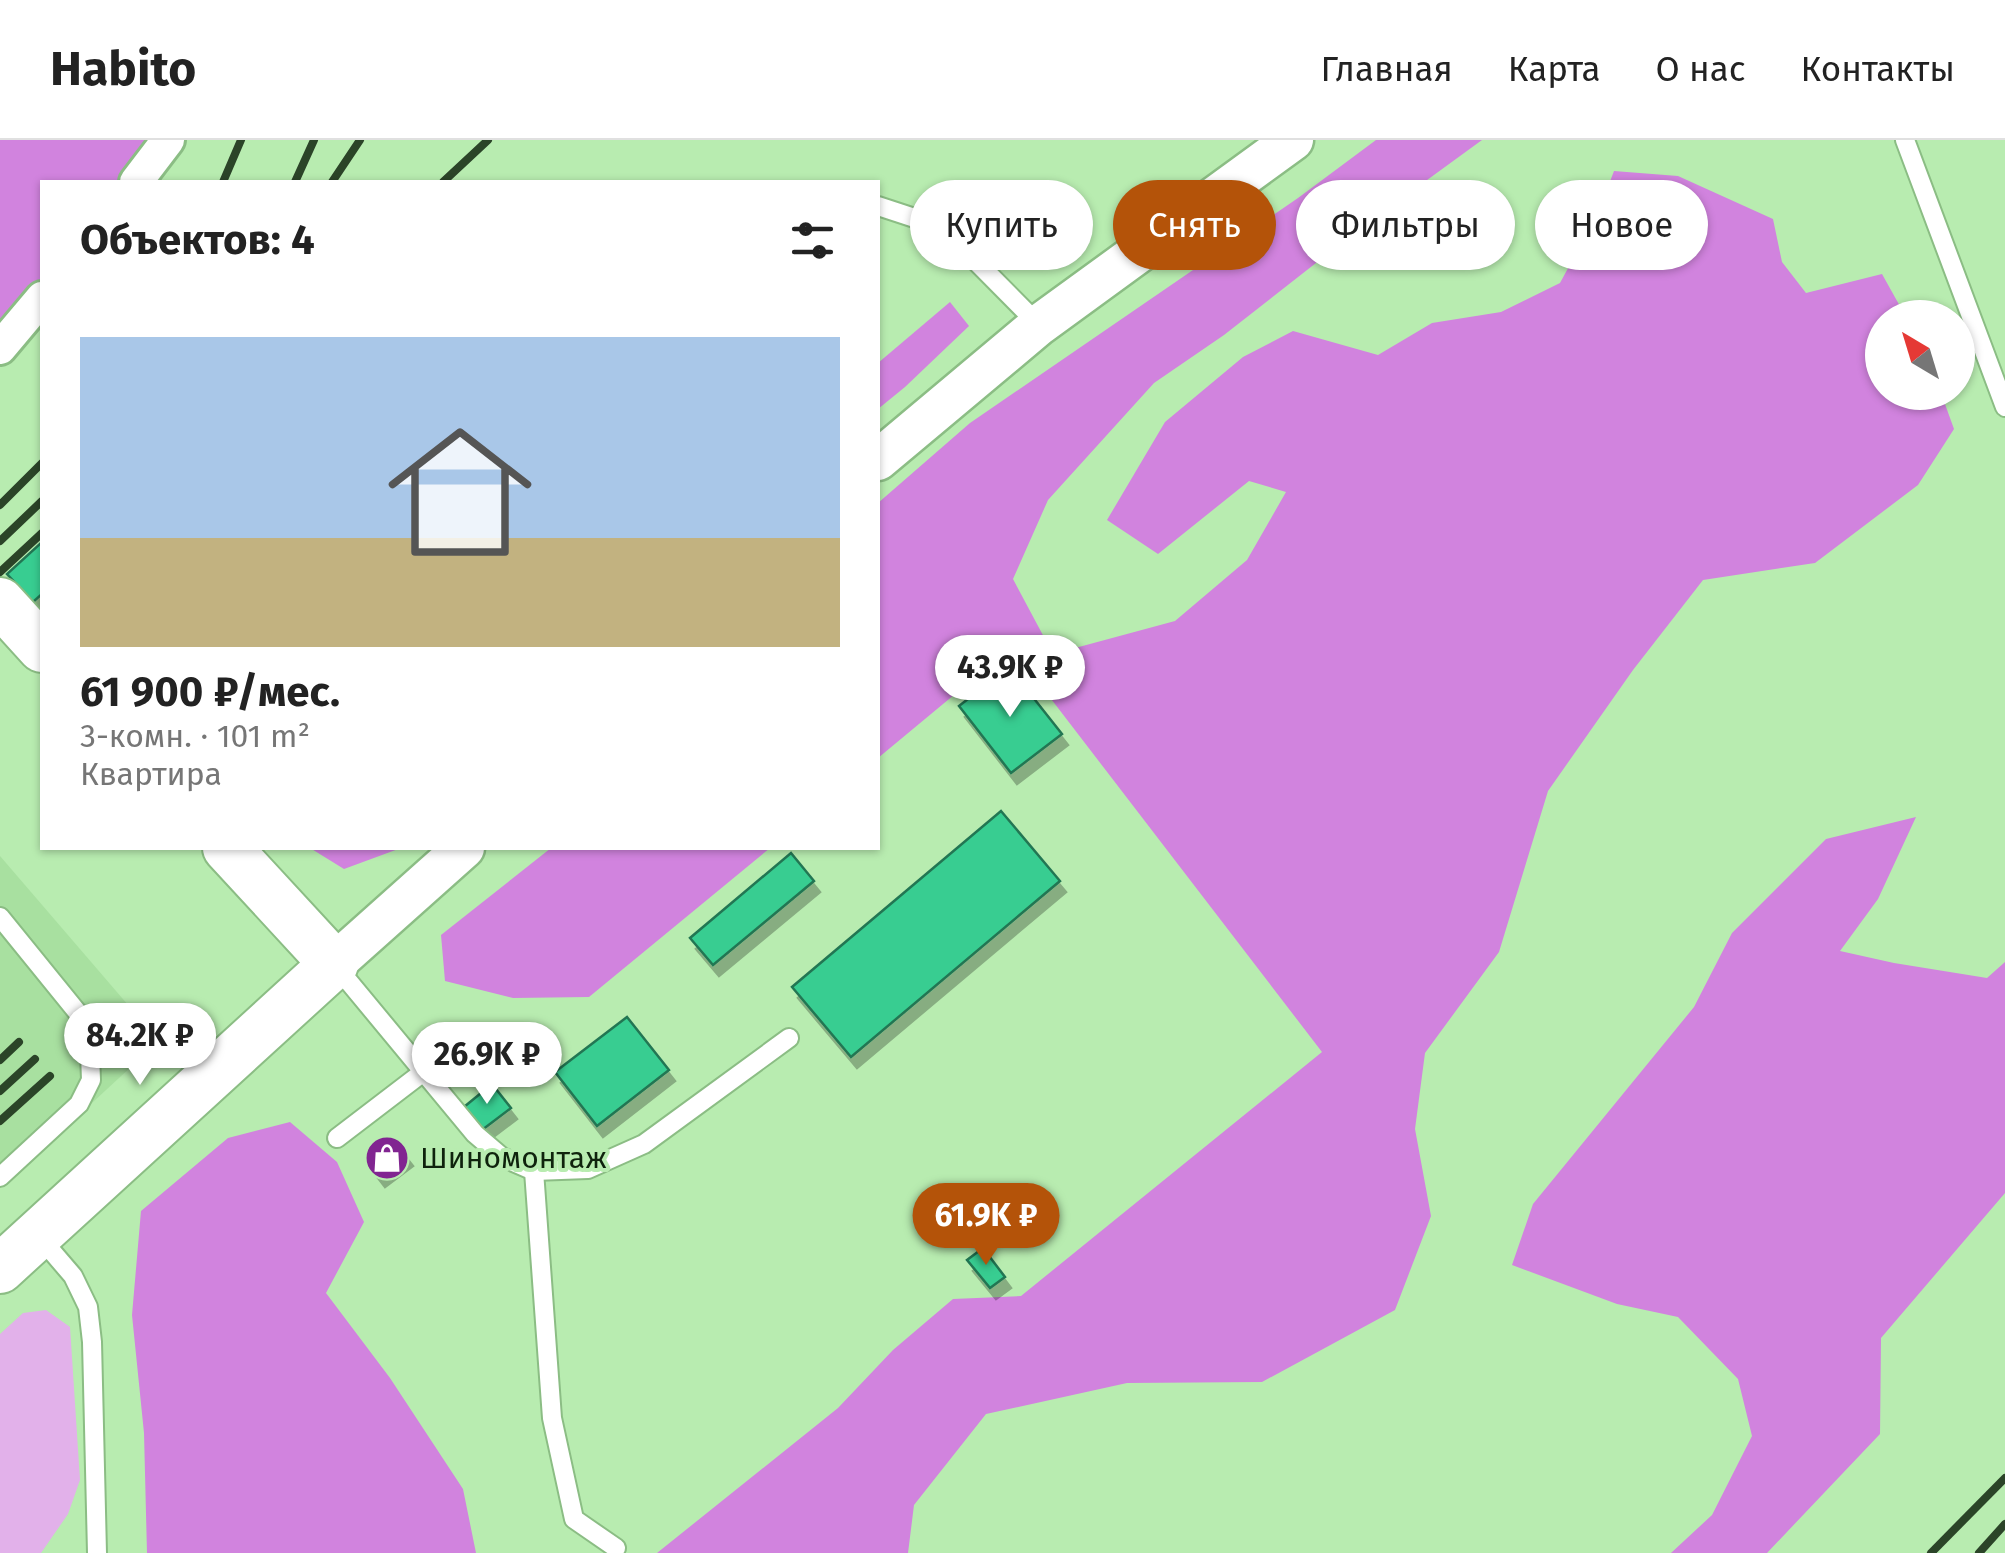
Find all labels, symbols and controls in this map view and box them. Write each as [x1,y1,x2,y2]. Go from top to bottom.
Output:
text: Habito [50,40,196,98]
text: Главная [1321,48,1453,90]
text: Карта [1508,48,1601,90]
text: О нас [1656,48,1746,90]
text: Контакты [1801,48,1955,90]
chip: Купить [910,180,1093,270]
chip: Снять [1113,180,1276,270]
chip: Фильтры [1296,180,1515,270]
chip: Новое [1535,180,1708,270]
icon: filters [785,213,840,268]
text: Объектов: 4 [80,215,315,265]
north arrow [1865,300,1975,410]
map controls [1865,300,1975,410]
icon: home [370,402,550,582]
pin: 43.9K ₽ [918,635,1102,720]
text: 43.9K ₽ [957,648,1063,686]
text: 61 900 ₽/мес. [80,667,340,717]
text: 3-комн. · 101 m² [80,717,310,755]
text: Квартира [80,755,222,793]
pin: 84.2K ₽ [48,1003,232,1088]
text: 84.2K ₽ [86,1016,194,1054]
pin: 26.9K ₽ [395,1022,579,1107]
text: 26.9K ₽ [434,1035,540,1073]
shop icon: Шиномонтаж [364,1135,410,1181]
place label: Шиномонтаж [420,1140,607,1176]
pin: 61.9K ₽ [894,1183,1078,1268]
text: 61.9K ₽ [935,1196,1037,1234]

